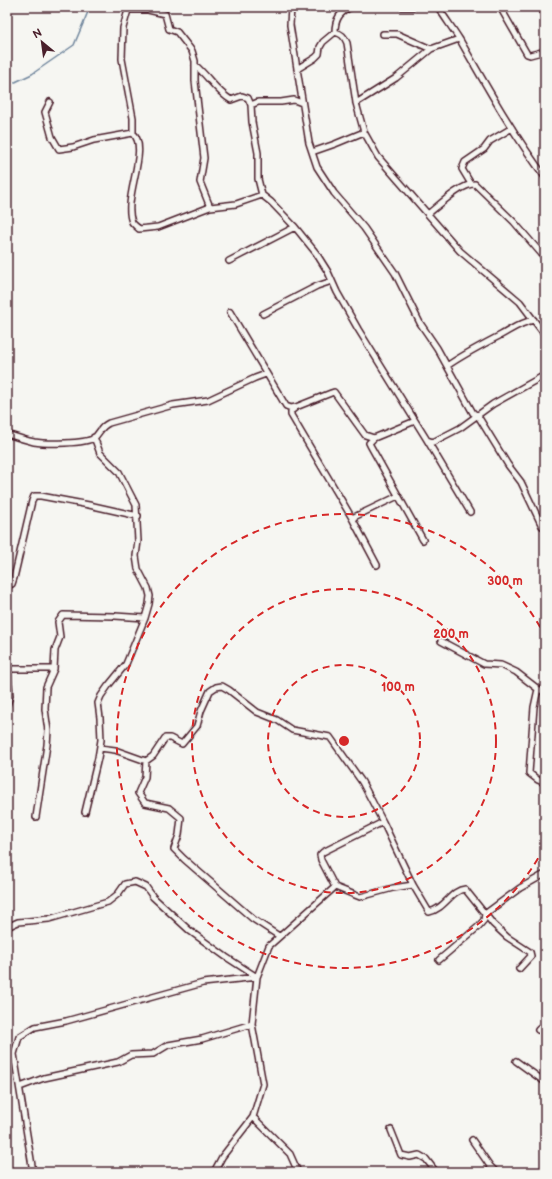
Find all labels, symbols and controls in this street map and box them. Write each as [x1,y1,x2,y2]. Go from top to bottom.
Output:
north arrow [22,22,62,62]
text: N [31,26,44,41]
text: 300 m [487,574,523,589]
text: 200 m [433,627,469,642]
text: 100 m [381,680,415,695]
centre of rings [337,734,351,748]

